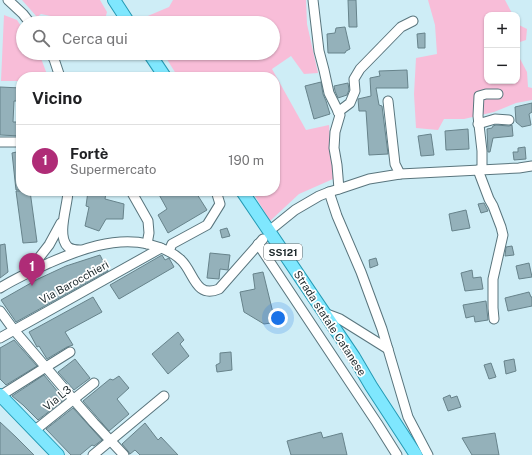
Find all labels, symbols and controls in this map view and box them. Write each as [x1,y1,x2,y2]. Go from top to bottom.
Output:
map controls [484,12,520,84]
button: + [484,12,520,48]
search box [16,16,280,60]
icon: search [30,27,52,49]
text: Cerca qui [62,30,128,47]
button: − [484,48,520,84]
text: Vicino [32,88,82,108]
text: Fortè [70,145,108,162]
text: 1 [42,153,48,168]
text: 190 m [228,153,264,168]
text: Supermercato [70,162,156,177]
road number: SS121 [264,244,302,260]
pin: 1 [19,253,45,286]
street label: Via Barocchieri [37,258,111,306]
street label: Strada statale Catanese [292,268,368,378]
your location [268,308,288,328]
street label: Via L3 [41,383,73,413]

